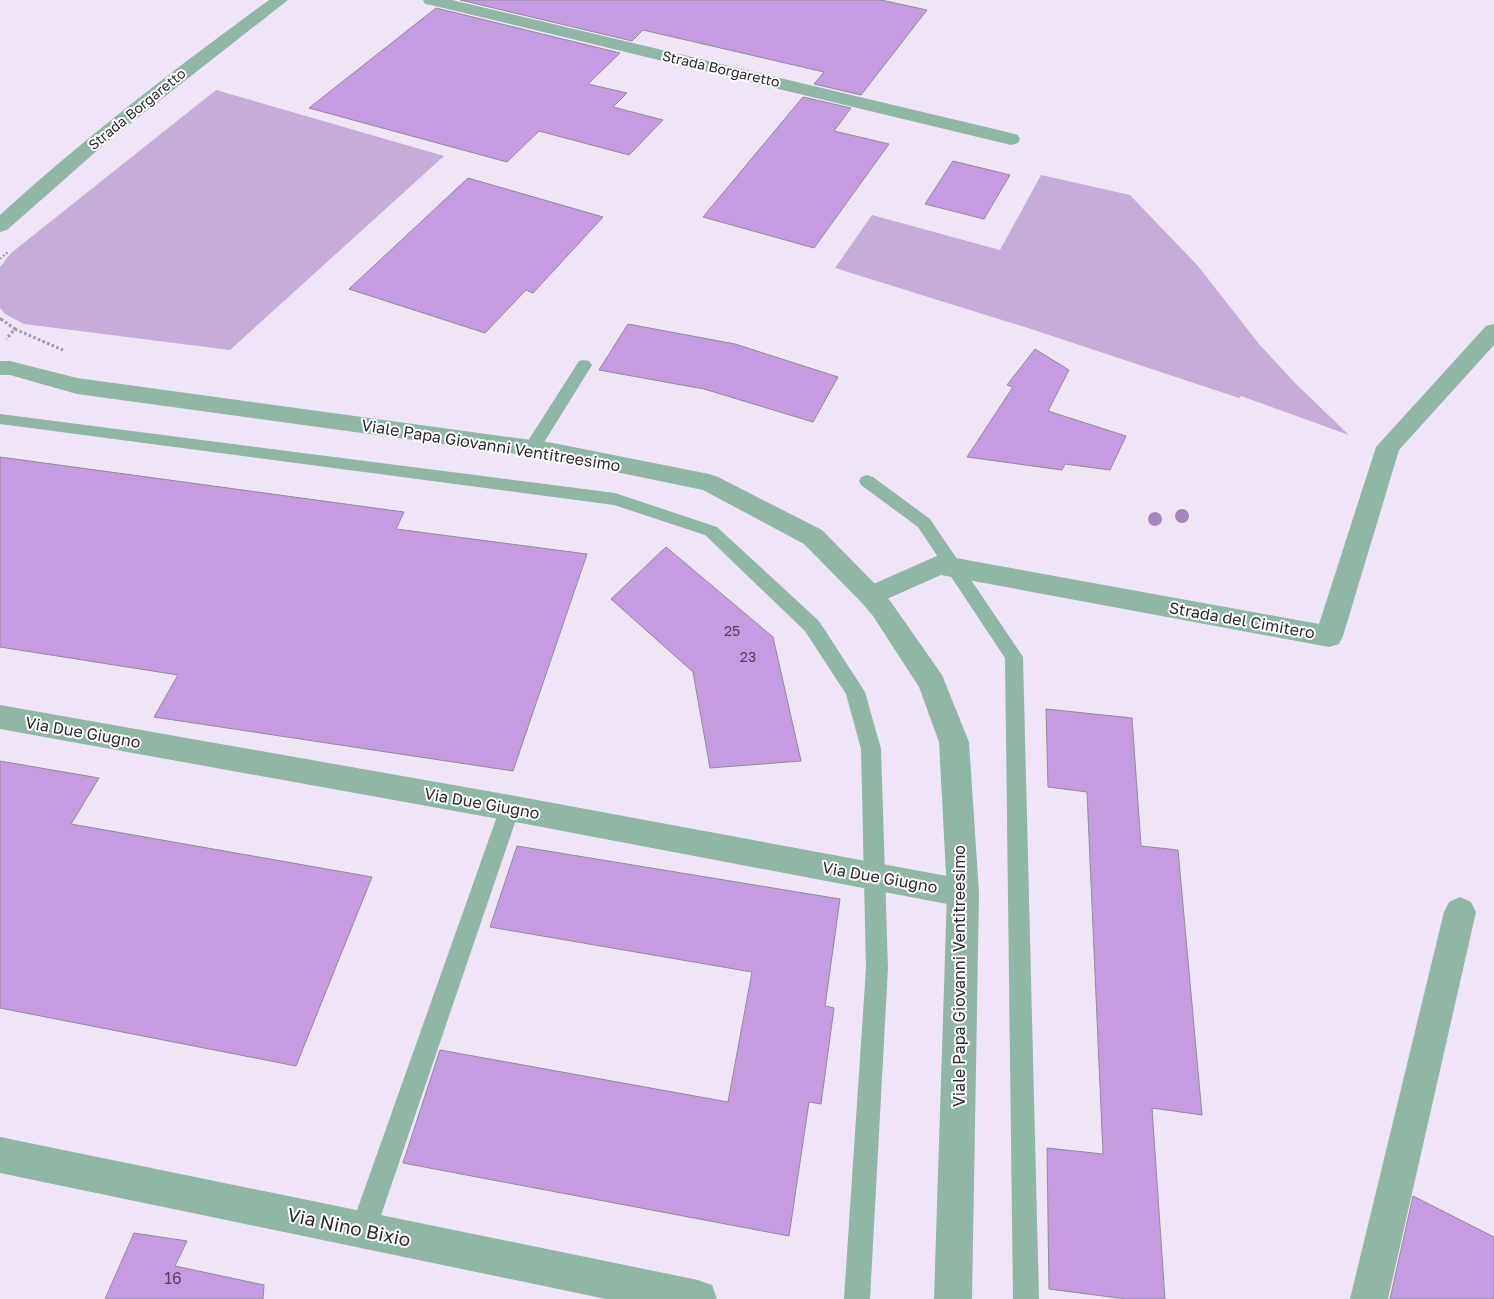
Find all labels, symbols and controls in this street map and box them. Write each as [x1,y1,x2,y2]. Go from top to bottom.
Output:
street label: Strada Borgaretto [661,47,782,90]
street label: Strada Borgaretto [85,64,189,153]
street label: Viale Papa Giovanni Ventitreesimo [360,415,622,475]
street label: Strada del Cimitero [1168,597,1316,643]
house number: 25 [724,622,740,639]
house number: 23 [740,648,756,665]
street label: Via Due Giugno [24,712,142,752]
street label: Via Due Giugno [423,783,541,823]
street label: Viale Papa Giovanni Ventitreesimo [949,845,969,1107]
street label: Via Due Giugno [821,857,939,897]
street label: Via Nino Bixio [285,1202,413,1251]
house number: 16 [164,1268,182,1288]

